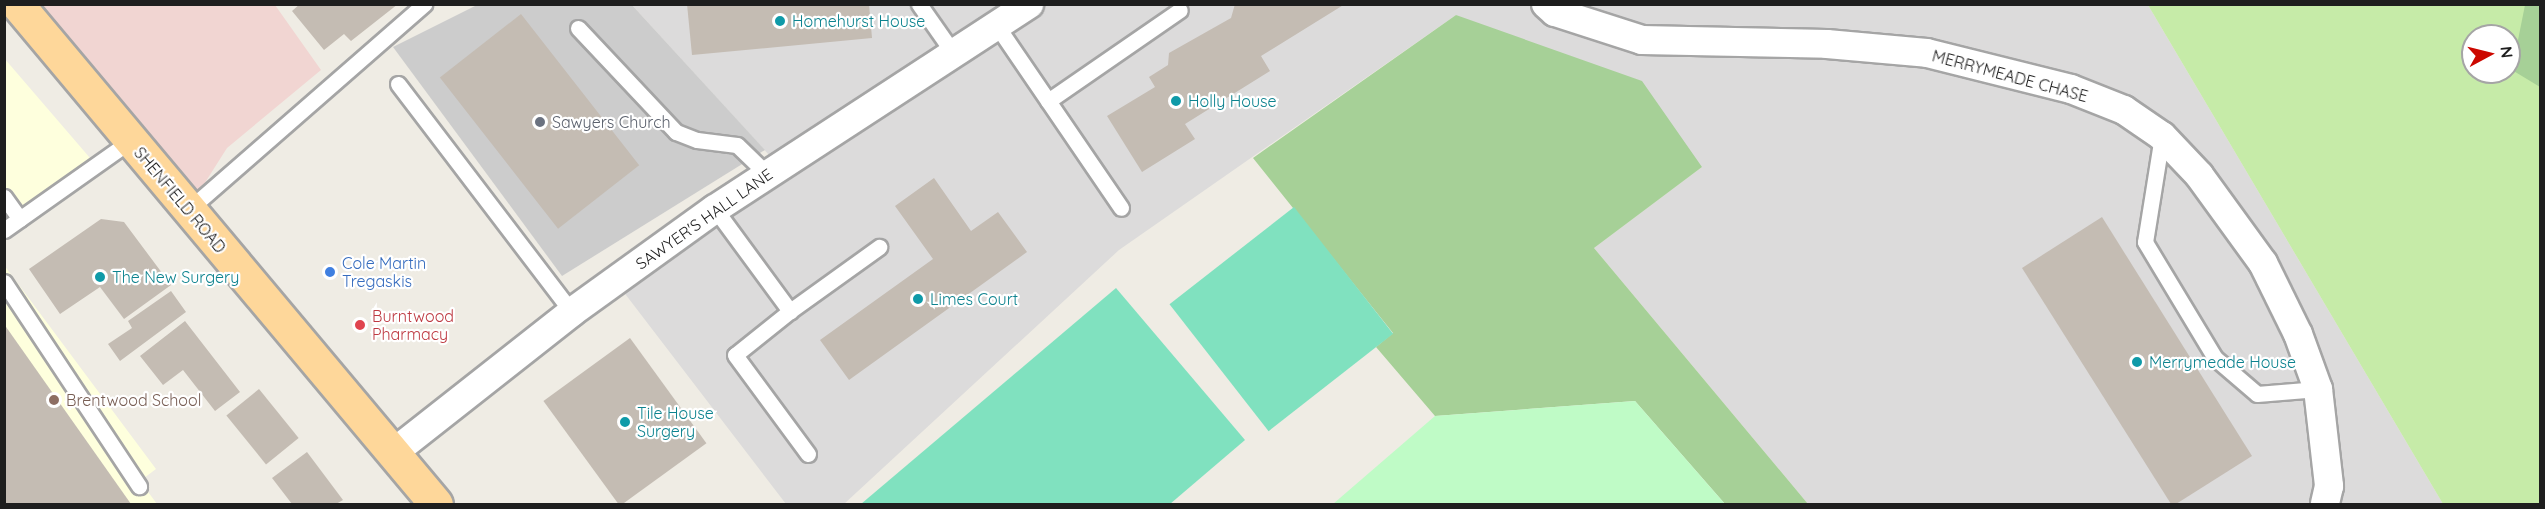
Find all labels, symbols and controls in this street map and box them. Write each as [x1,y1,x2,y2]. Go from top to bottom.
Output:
place label: Homehurst House [792,11,925,31]
marker: Homehurst House [773,14,787,28]
north arrow [2461,24,2521,84]
text: N [2496,45,2518,59]
street label: MERRYMEADE CHASE [1930,46,2090,106]
place label: Holly House [1188,91,1277,111]
marker: Holly House [1169,94,1183,108]
place label: Sawyers Church [552,112,671,132]
marker: Sawyers Church [533,115,547,129]
street label: SHENFIELD ROAD [130,143,230,257]
street label: SAWYER'S HALL LANE [632,165,776,273]
place label: Cole Martin Tregaskis [342,253,426,291]
marker: Cole Martin Tregaskis [323,265,337,279]
place label: The New Surgery [112,267,239,287]
marker: The New Surgery [93,270,107,284]
place label: Limes Court [930,289,1018,309]
marker: Limes Court [911,292,925,306]
place label: Burntwood Pharmacy [372,306,454,344]
marker: Burntwood Pharmacy [353,318,367,332]
place label: Merrymeade House [2149,352,2296,372]
marker: Merrymeade House [2130,355,2144,369]
place label: Brentwood School [66,390,201,410]
marker: Brentwood School [47,393,61,407]
place label: Tile House Surgery [637,403,714,441]
marker: Tile House Surgery [618,415,632,429]

